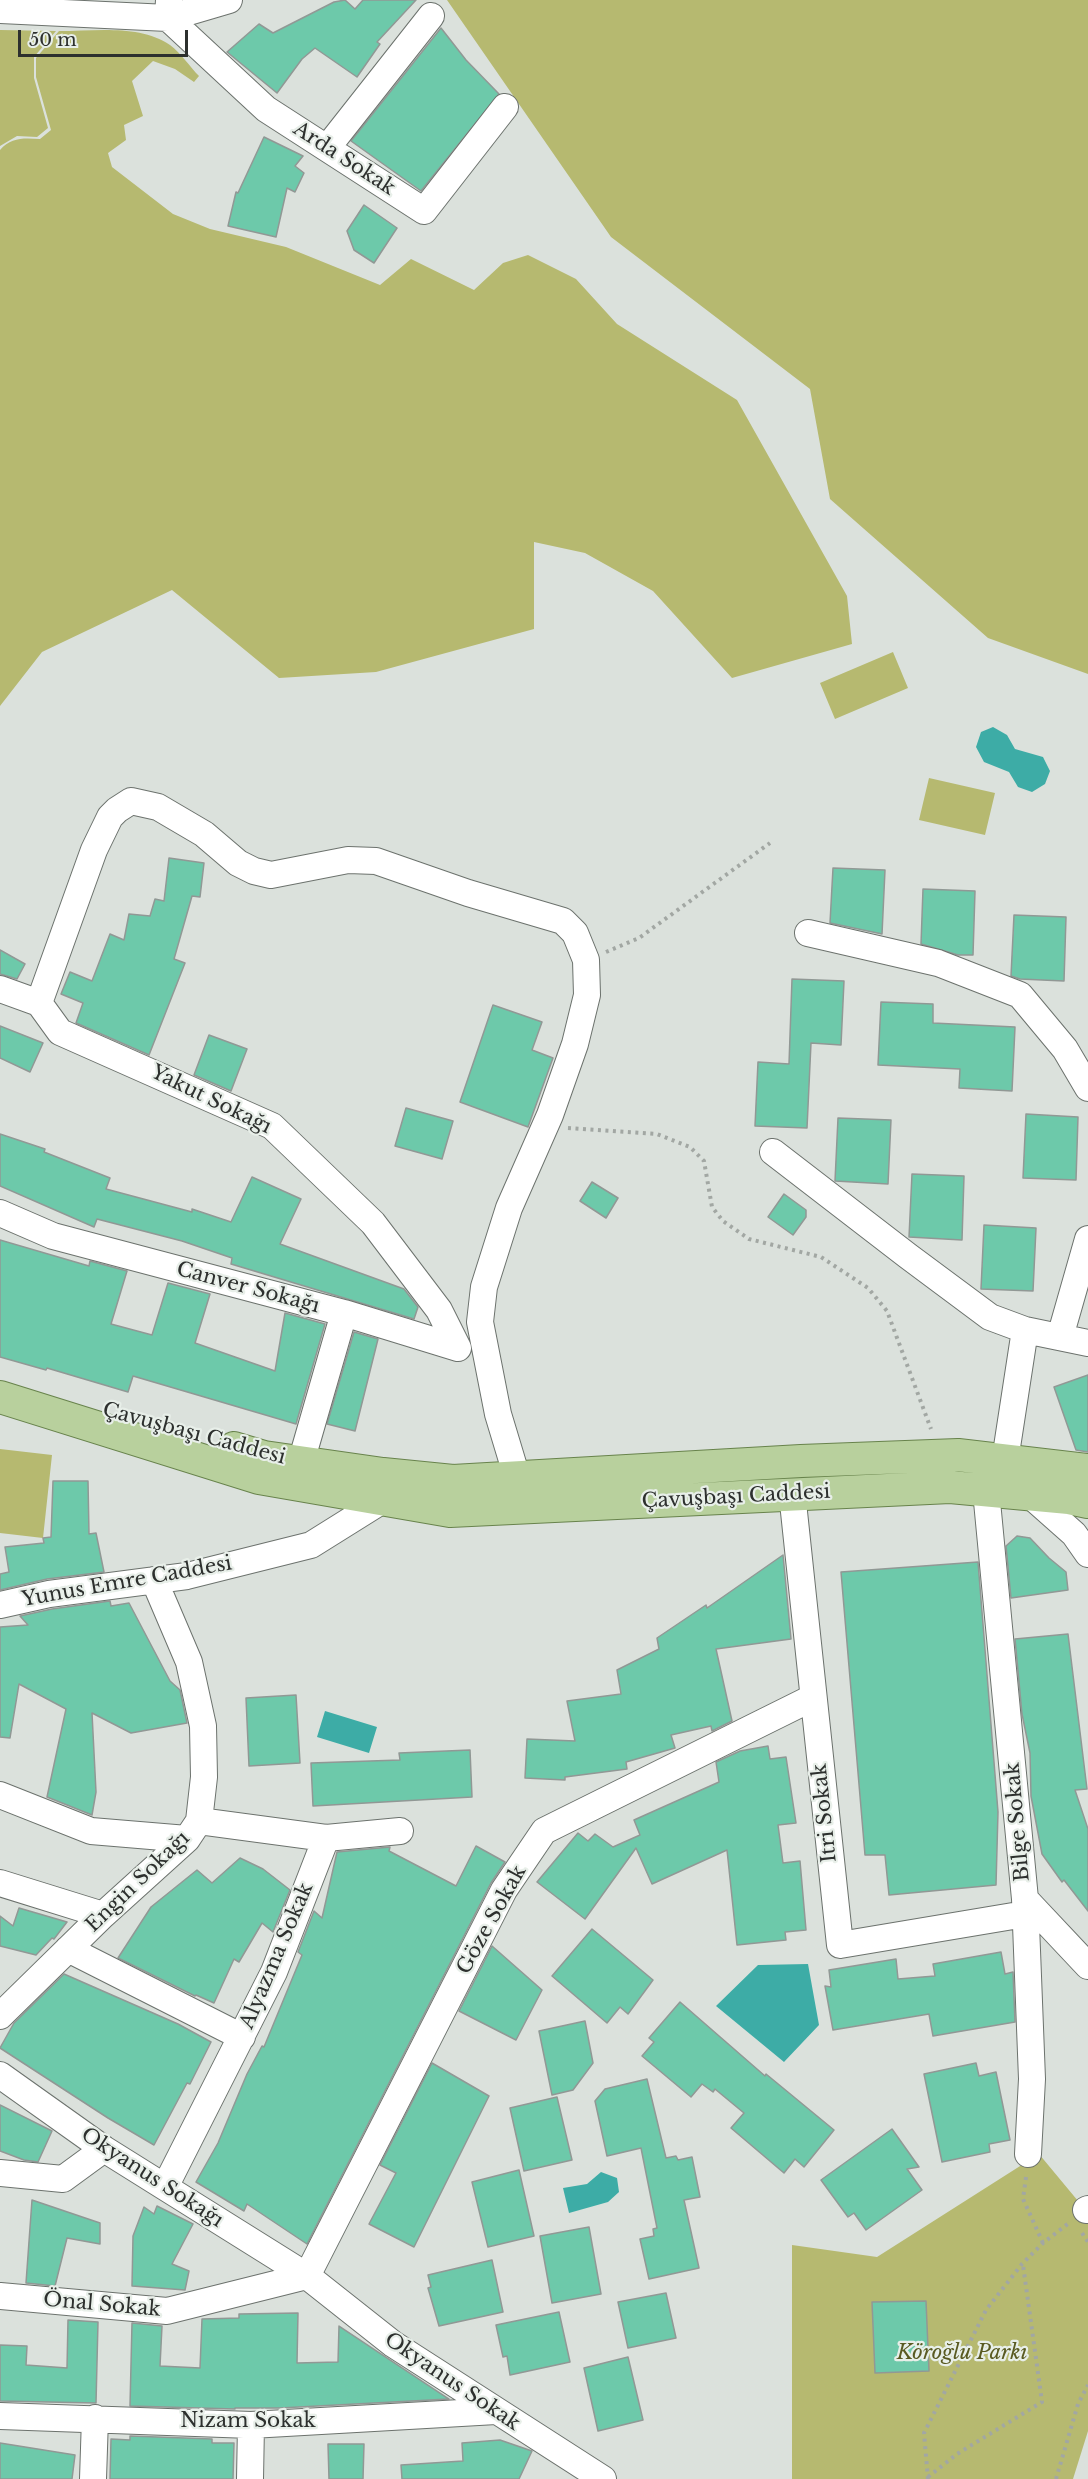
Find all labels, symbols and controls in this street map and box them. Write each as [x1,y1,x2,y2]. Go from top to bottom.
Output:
scale bar [21,18,190,56]
text: 50 m [29,29,77,51]
street label: Arda Sokak [288,117,400,201]
street label: Yakut Sokağı [147,1061,275,1139]
street label: Canver Sokağı [174,1257,322,1319]
street label: Çavuşbaşı Caddesi [100,1398,288,1470]
street label: Çavuşbaşı Caddesi [641,1480,831,1514]
street label: Yunus Emre Caddesi [20,1552,234,1612]
street label: Bilge Sokak [1001,1761,1035,1883]
street label: Itri Sokak [808,1762,842,1864]
street label: Engin Sokağı [81,1827,195,1937]
street label: Göze Sokak [452,1862,532,1978]
street label: Alyazma Sokak [235,1879,319,2033]
street label: Okyanus Sokağı [76,2123,228,2233]
street label: Önal Sokak [42,2288,162,2322]
street label: Okyanus Sokak [380,2328,524,2436]
park label: Köroğlu Parkı [897,2341,1027,2365]
street label: Nizam Sokak [180,2409,316,2433]

